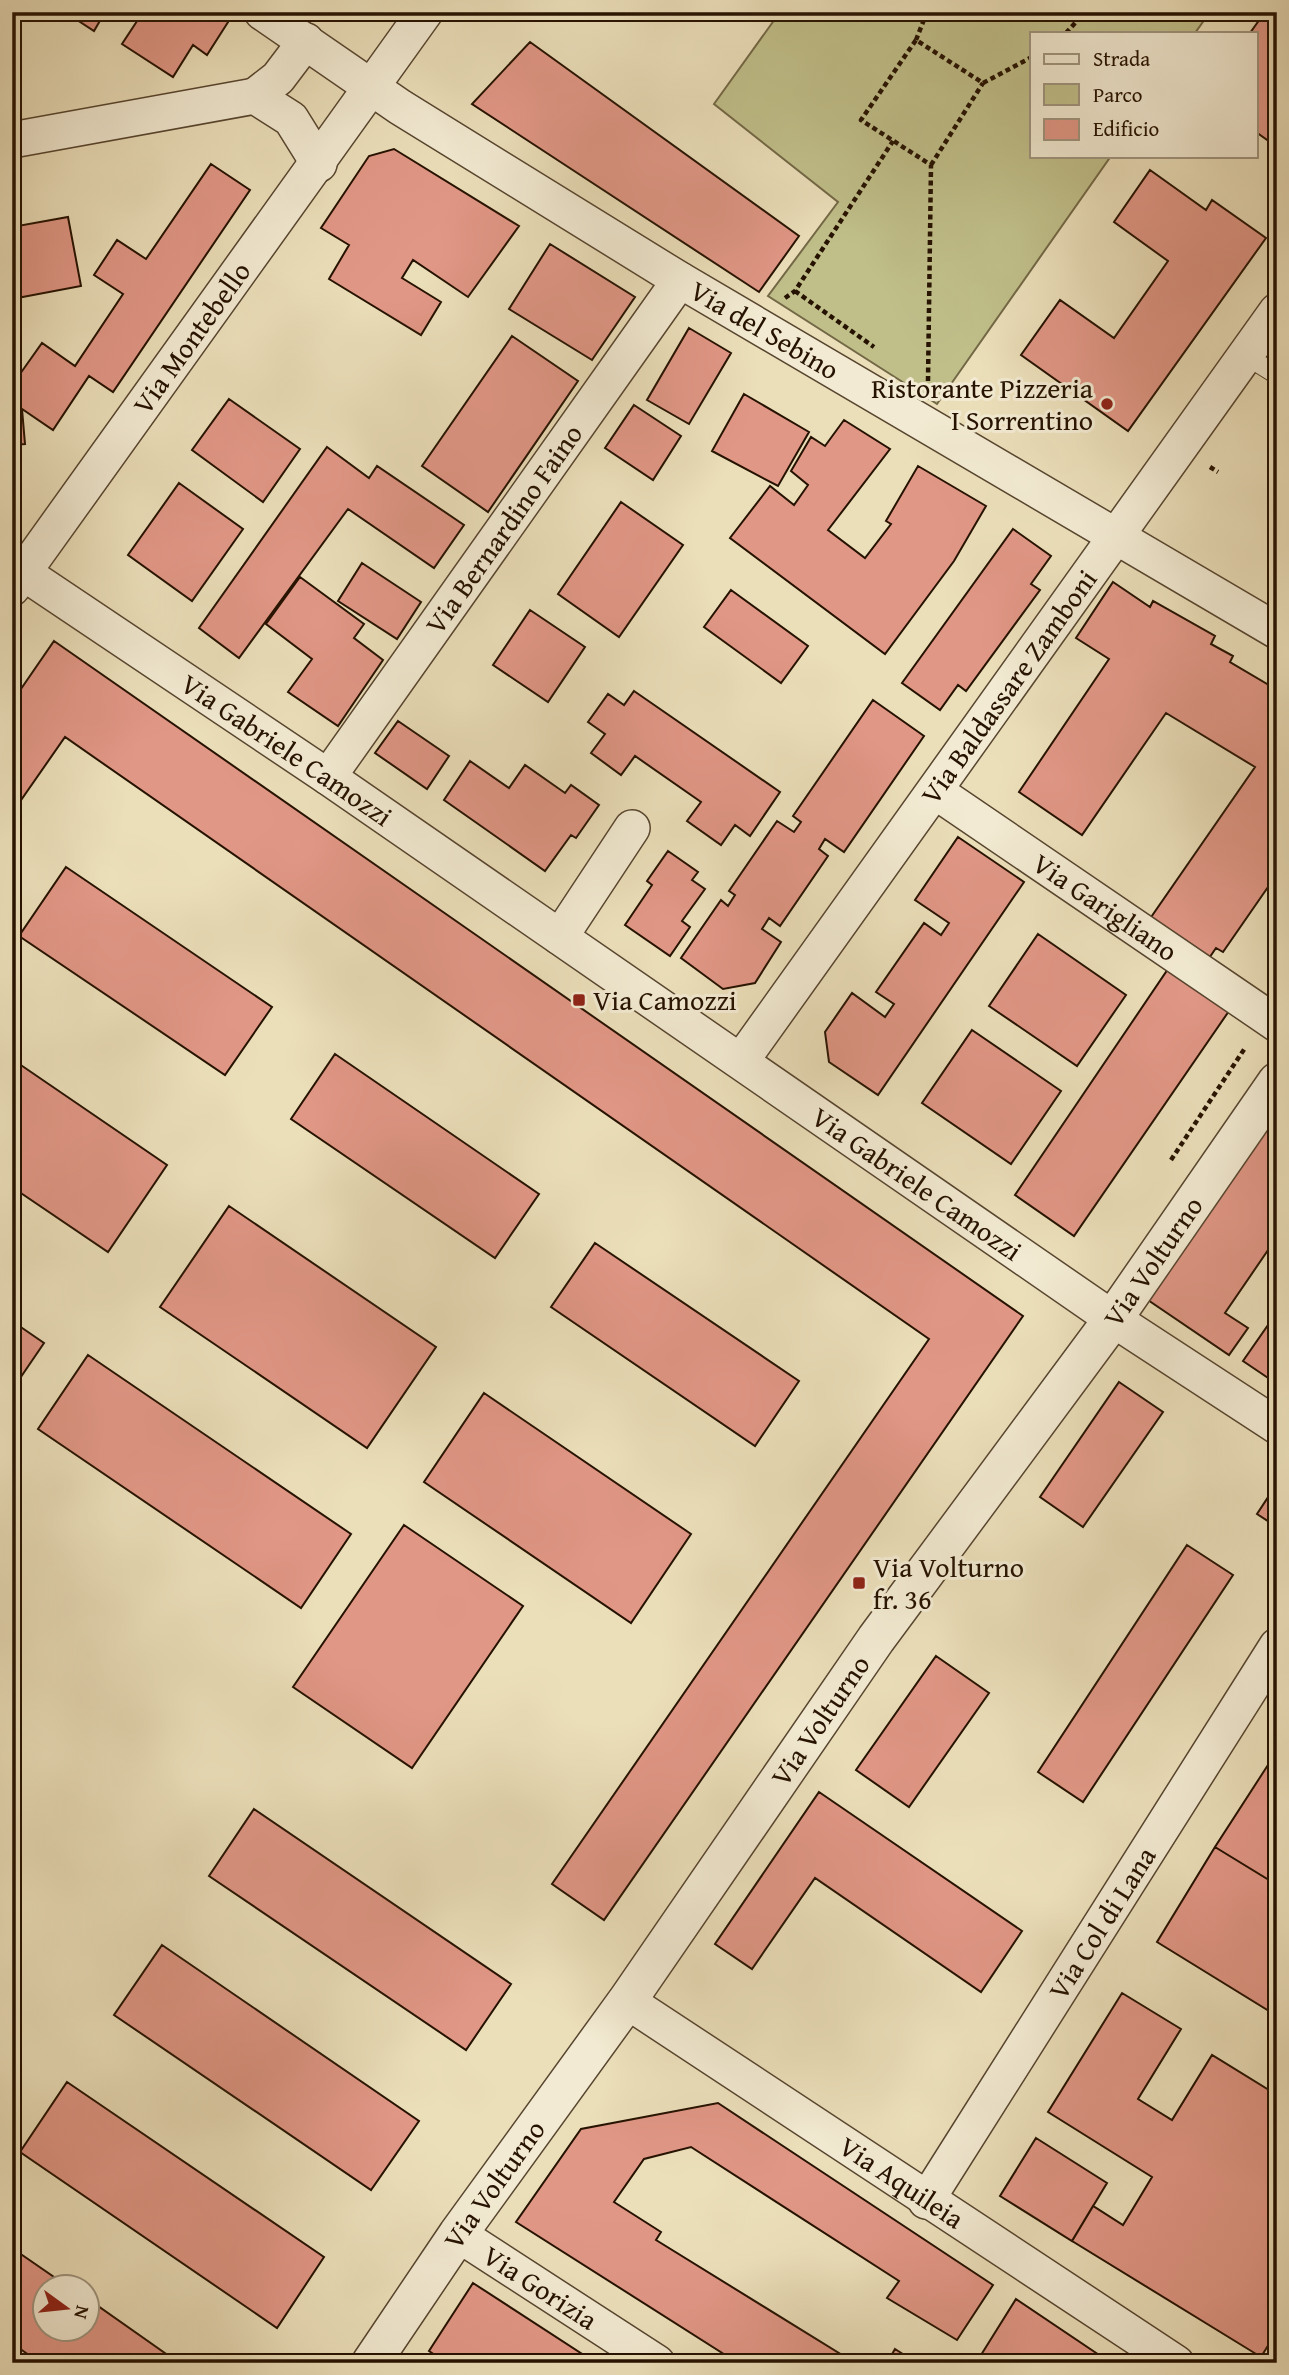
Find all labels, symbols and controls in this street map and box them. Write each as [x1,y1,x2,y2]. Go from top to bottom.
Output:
legend [1030,32,1258,158]
text: Strada [1093,43,1150,74]
text: Parco [1093,79,1143,110]
text: Edificio [1093,113,1159,144]
street label: Via Montebello [122,253,260,422]
street label: Via del Sebino [683,269,847,389]
place label: Ristorante Pizzeria I Sorrentino [871,367,1094,440]
marker: Ristorante Pizzeria I Sorrentino [1099,396,1115,412]
street label: Via Bernardino Faino [415,415,592,642]
street label: Via Baldassare Zamboni [910,560,1106,812]
street label: Via Gabriele Camozzi [173,663,401,836]
street label: Via Garigliano [1025,842,1186,971]
place label: Via Camozzi [593,979,737,1020]
marker: Via Camozzi [571,992,587,1008]
street label: Via Gabriele Camozzi [804,1096,1031,1270]
street label: Via Volturno [1093,1187,1212,1335]
place label: Via Volturno fr. 36 [873,1546,1024,1619]
marker: Via Volturno fr. 36 [851,1575,867,1591]
street label: Via Volturno [760,1646,879,1794]
street label: Via Col di Lana [1038,1838,1166,2007]
street label: Via Volturno [433,2111,555,2257]
street label: Via Aquileia [831,2125,973,2238]
street label: Via Gorizia [475,2235,607,2340]
north arrow [32,2274,102,2344]
text: N [67,2303,98,2322]

